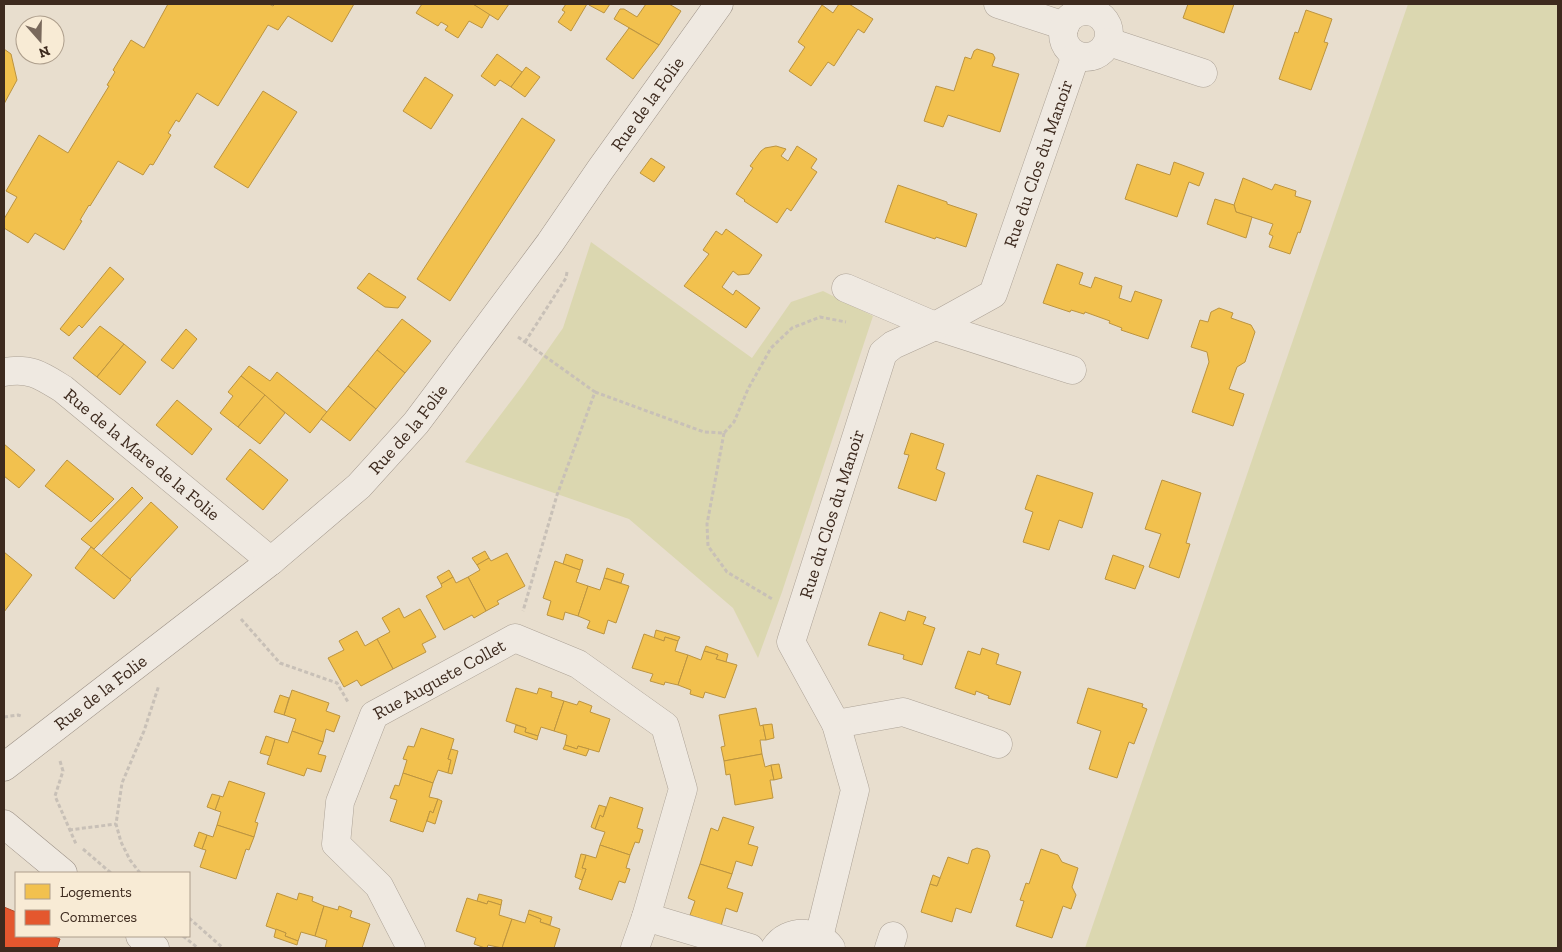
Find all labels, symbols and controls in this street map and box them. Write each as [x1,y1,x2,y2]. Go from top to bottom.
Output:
north arrow [15,15,65,65]
text: N [36,42,52,62]
street label: Rue de la Folie [606,52,689,155]
street label: Rue du Clos du Manoir [999,77,1078,250]
street label: Rue de la Folie [364,380,452,479]
street label: Rue de la Mare de la Folie [60,384,224,525]
street label: Rue du Clos du Manoir [795,427,869,601]
street label: Rue Auguste Collet [369,634,510,724]
street label: Rue de la Folie [50,650,151,735]
legend [15,872,190,937]
text: Logements [60,883,132,901]
text: Commerces [60,908,137,926]

